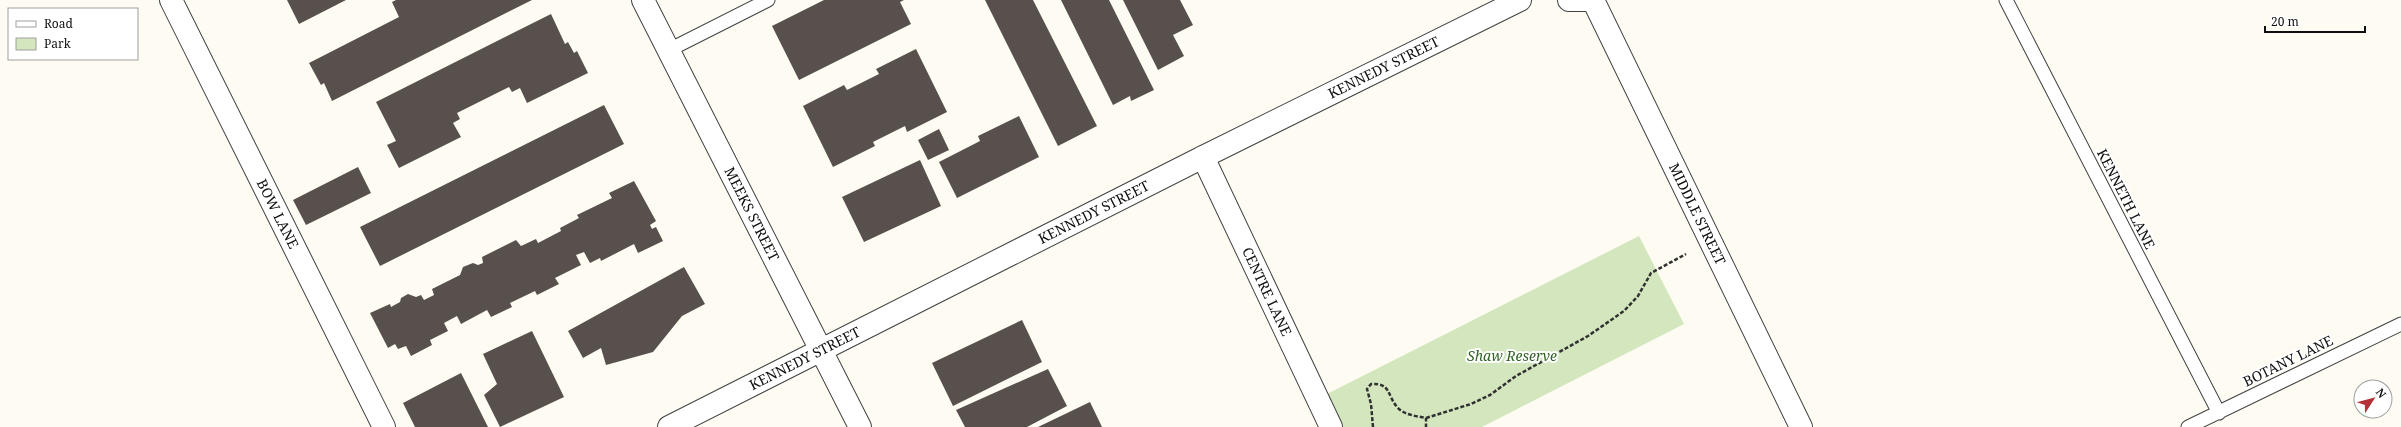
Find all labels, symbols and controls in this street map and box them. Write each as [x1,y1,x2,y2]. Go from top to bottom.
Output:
legend [8,8,138,60]
scale bar [2265,8,2365,34]
text: 20 m [2271,13,2299,30]
text: Road [44,15,74,32]
street label: KENNEDY STREET [1325,31,1443,103]
text: Park [44,35,72,52]
street label: KENNETH LANE [2093,145,2160,252]
street label: MIDDLE STREET [1665,160,1731,268]
street label: MEEKS STREET [720,164,784,264]
street label: BOW LANE [253,176,304,252]
street label: KENNEDY STREET [1035,176,1153,248]
street label: CENTRE LANE [1238,244,1297,339]
street label: KENNEDY STREET [746,322,864,394]
street label: BOTANY LANE [2240,330,2336,391]
park label: Shaw Reserve [1467,346,1557,365]
north arrow [2353,379,2393,419]
text: N [2373,385,2390,401]

